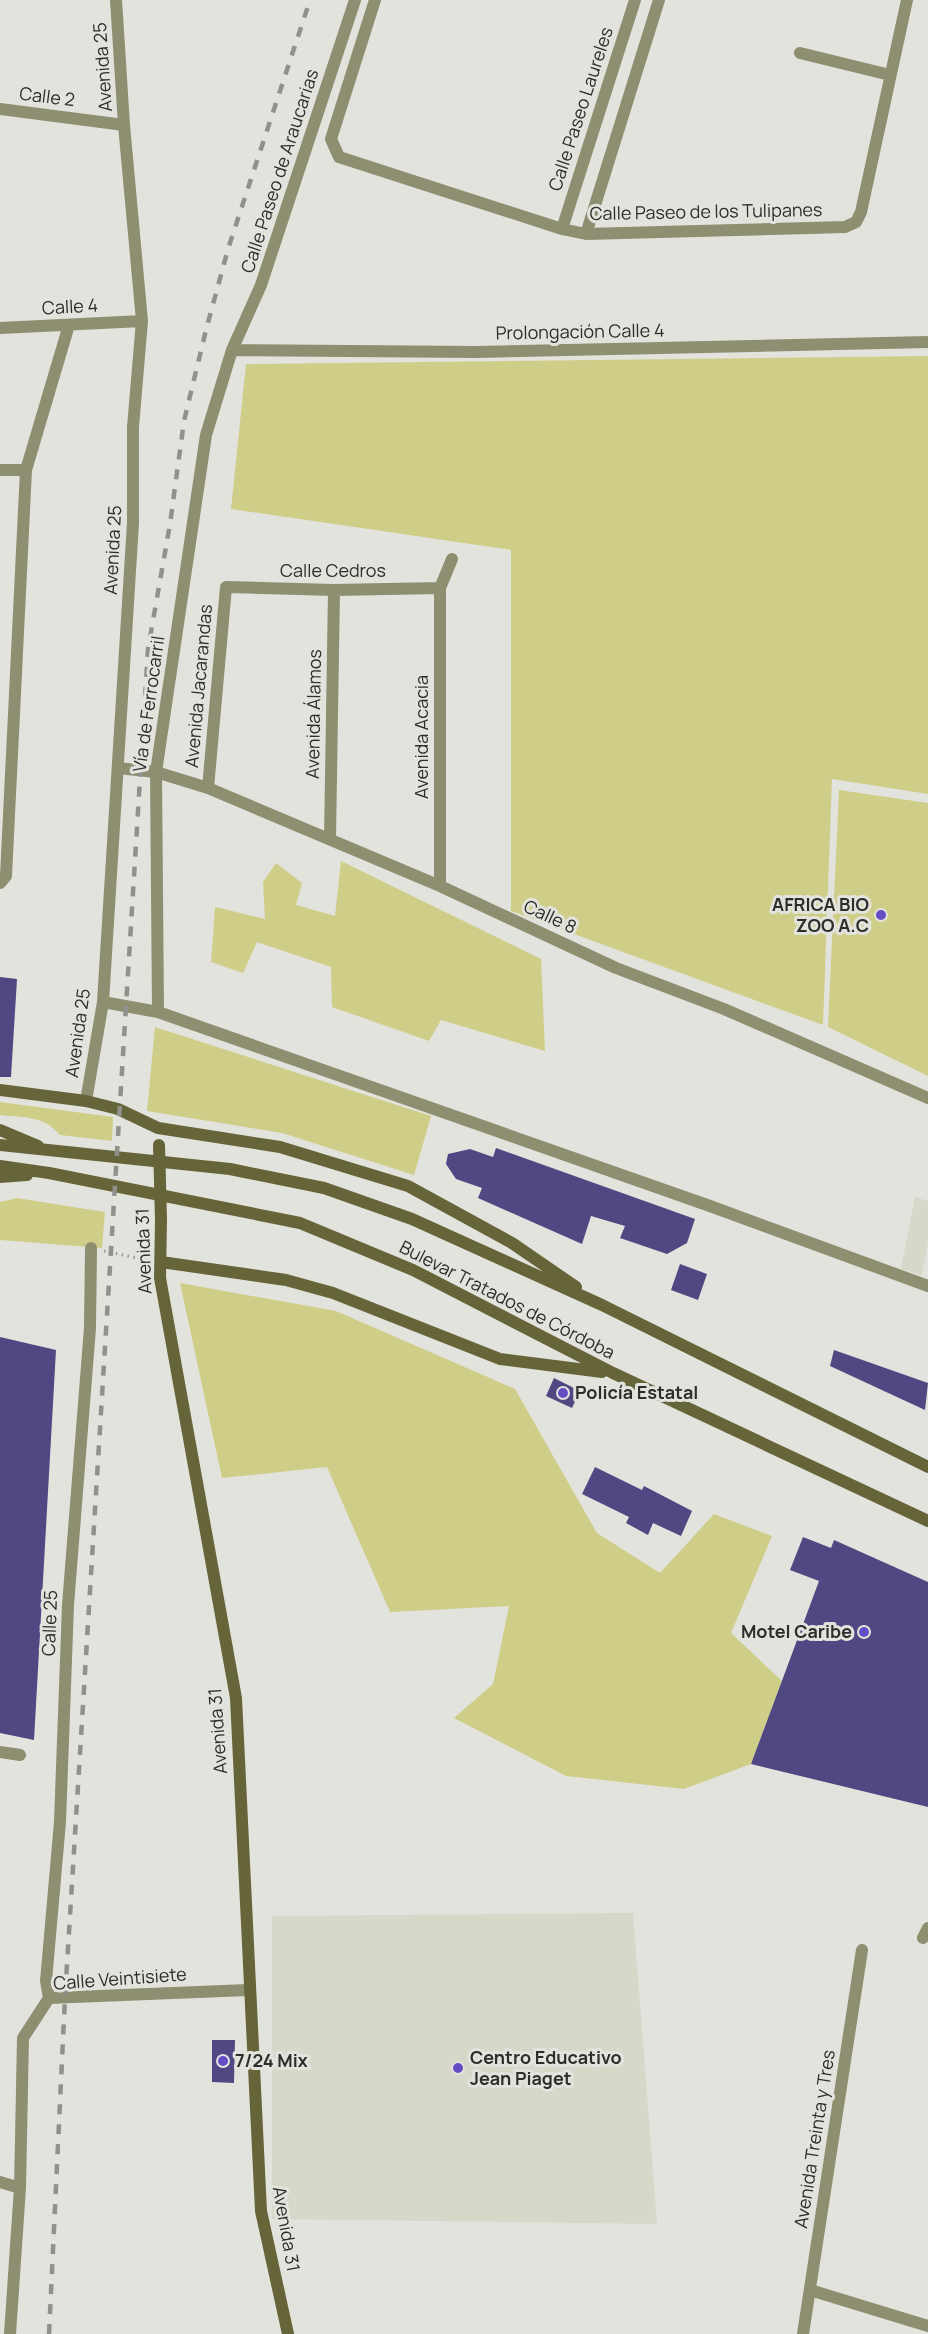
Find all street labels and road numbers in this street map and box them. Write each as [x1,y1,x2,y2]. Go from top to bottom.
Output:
street label: Avenida 25 [87,22,117,113]
street label: Calle Paseo Laureles [542,24,618,194]
street label: Calle Paseo de Araucarias [235,66,323,276]
street label: Calle 2 [18,81,76,111]
street label: Calle Paseo de los Tulipanes [589,197,823,225]
street label: Calle 4 [41,293,99,319]
street label: Prolongación Calle 4 [495,318,665,344]
street label: Avenida 25 [98,505,126,595]
street label: Calle Cedros [280,558,386,582]
street label: Avenida Jacarandas [179,603,217,769]
street label: Vía de Ferrocarril [127,634,169,773]
street label: Avenida Álamos [300,649,326,779]
street label: Avenida Acacia [409,675,433,799]
street label: Calle 8 [520,893,581,939]
street label: Avenida 25 [59,987,95,1079]
street label: Avenida 31 [130,1208,156,1294]
street label: Bulevar Tratados de Córdoba [396,1234,619,1364]
street label: Calle 25 [36,1590,62,1656]
street label: Avenida 31 [202,1687,232,1775]
street label: Calle Veintisiete [52,1961,187,1995]
street label: Avenida Treinta y Tres [788,2048,840,2230]
street label: Avenida 31 [268,2184,306,2273]

